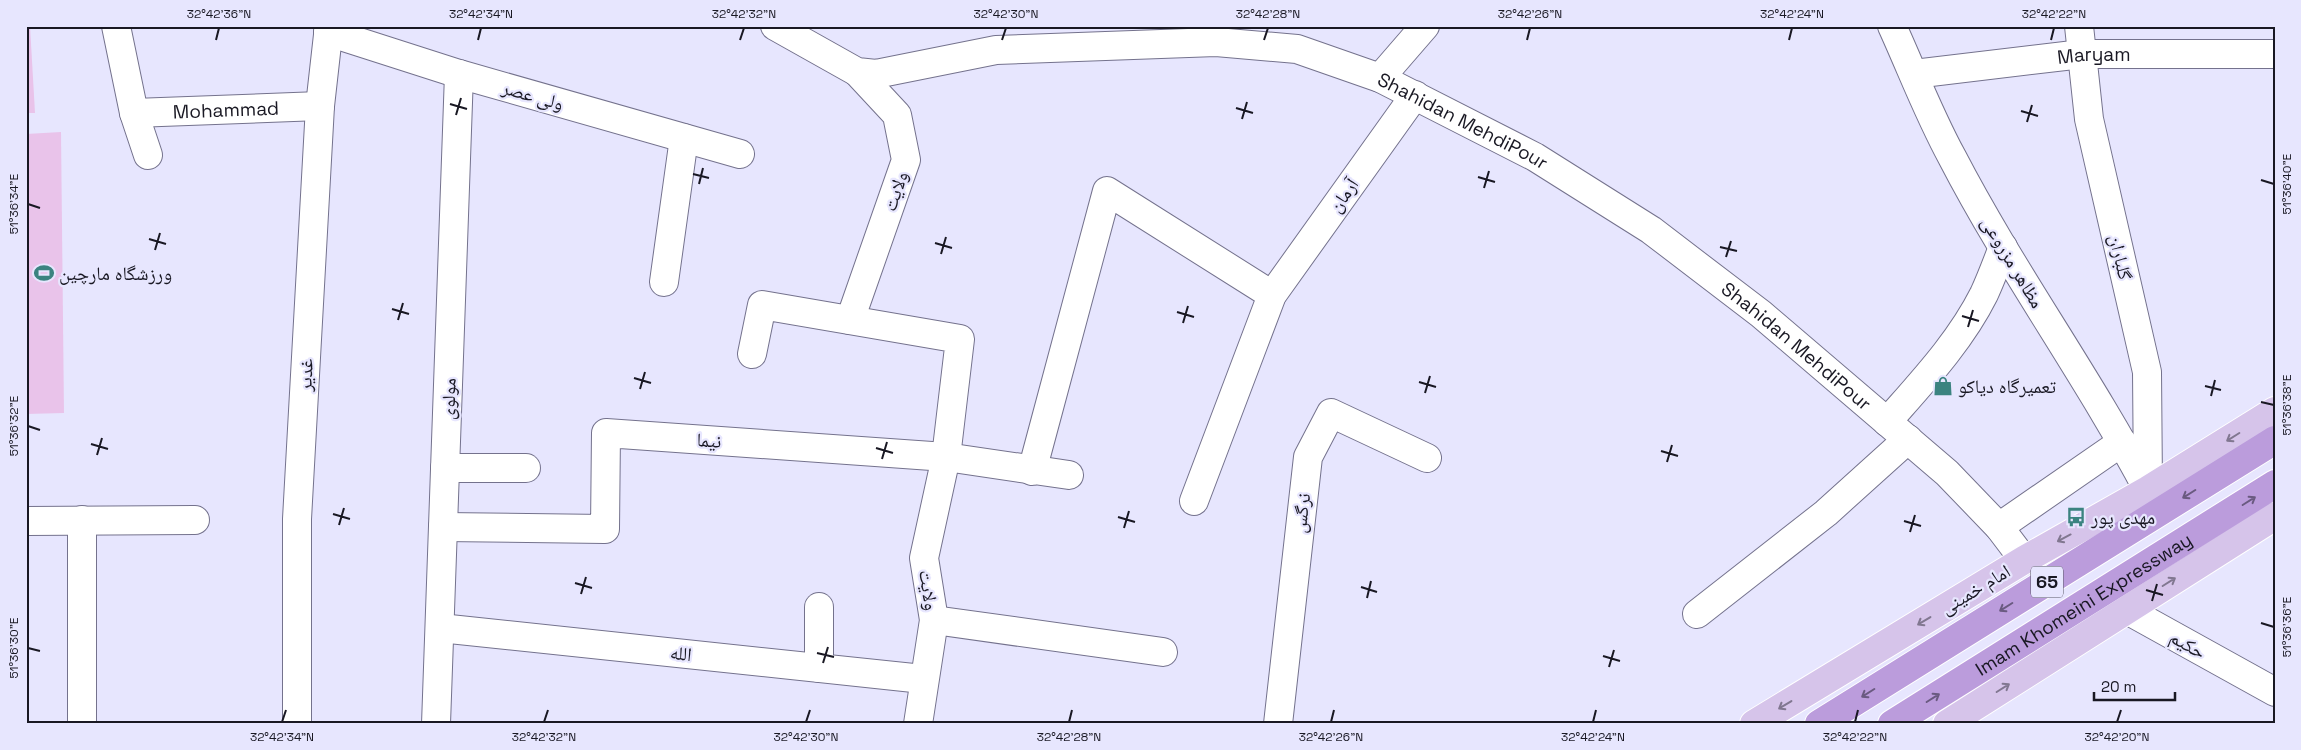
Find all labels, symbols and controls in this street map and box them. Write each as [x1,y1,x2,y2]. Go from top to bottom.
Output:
text: 32°42'36"N [187,6,251,22]
text: 32°42'34"N [449,6,513,22]
text: 32°42'32"N [712,6,776,22]
text: 32°42'30"N [974,6,1038,22]
text: 32°42'28"N [1236,6,1300,22]
text: 32°42'26"N [1498,6,1562,22]
text: 32°42'24"N [1760,6,1824,22]
text: 32°42'22"N [2022,6,2086,22]
street label: Maryam [2056,42,2131,70]
street label: Shahidan MehdiPour [1373,67,1553,175]
street label: ولی عصر [498,75,567,116]
street label: Mohammad [172,96,280,125]
text: 51°36'40"E [2279,153,2295,214]
street label: ولایت [877,168,914,215]
street label: آرمان [1323,172,1365,217]
text: 51°36'34"E [6,174,22,234]
street label: مظاهر مزروعی [1975,212,2050,313]
street label: گلباران [2103,232,2138,282]
place label: ورزشگاه مارچین [59,261,172,286]
sports icon: ورزشگاه مارچین [33,262,55,284]
street label: Shahidan MehdiPour [1716,276,1877,416]
street label: غدیر [292,358,319,393]
place label: تعمیرگاه دیاکو [1958,374,2056,399]
text: 51°36'38"E [2279,374,2295,435]
shop icon: تعمیرگاه دیاکو [1932,375,1954,397]
street label: مولوی [435,377,462,421]
text: 51°36'32"E [6,395,22,456]
street label: نیما [696,427,722,454]
one-way arrow [2227,432,2241,442]
one-way arrow [2182,489,2196,499]
street label: نرگس [1287,492,1316,534]
one-way arrow [2242,495,2256,506]
place label: مهدی پور [2090,505,2155,530]
bus stop icon: مهدی پور [2065,506,2087,528]
street label: Imam Khomeini Expressway [1971,527,2197,682]
one-way arrow [2057,534,2072,543]
street label: امام خمینی [1936,559,2015,621]
road number: 65 [2031,566,2063,598]
street label: ولایت [913,568,944,612]
one-way arrow [2162,577,2176,587]
text: 51°36'36"E [2279,596,2295,657]
one-way arrow [2000,603,2014,613]
one-way arrow [1917,615,1931,626]
text: 51°36'30"E [6,617,22,679]
street label: حکیم [2165,624,2210,665]
street label: الله [669,640,693,667]
scale bar [2094,670,2175,702]
text: 20 m [2101,677,2136,696]
one-way arrow [1995,683,2009,693]
one-way arrow [1862,689,1876,699]
one-way arrow [1926,693,1940,703]
one-way arrow [1779,700,1793,710]
text: 32°42'34"N [250,729,314,745]
text: 32°42'32"N [512,729,576,745]
text: 32°42'30"N [774,729,838,745]
text: 32°42'28"N [1037,729,1101,745]
text: 32°42'26"N [1299,729,1363,745]
text: 32°42'24"N [1561,729,1625,745]
text: 32°42'22"N [1823,729,1887,745]
text: 32°42'20"N [2085,729,2149,745]

